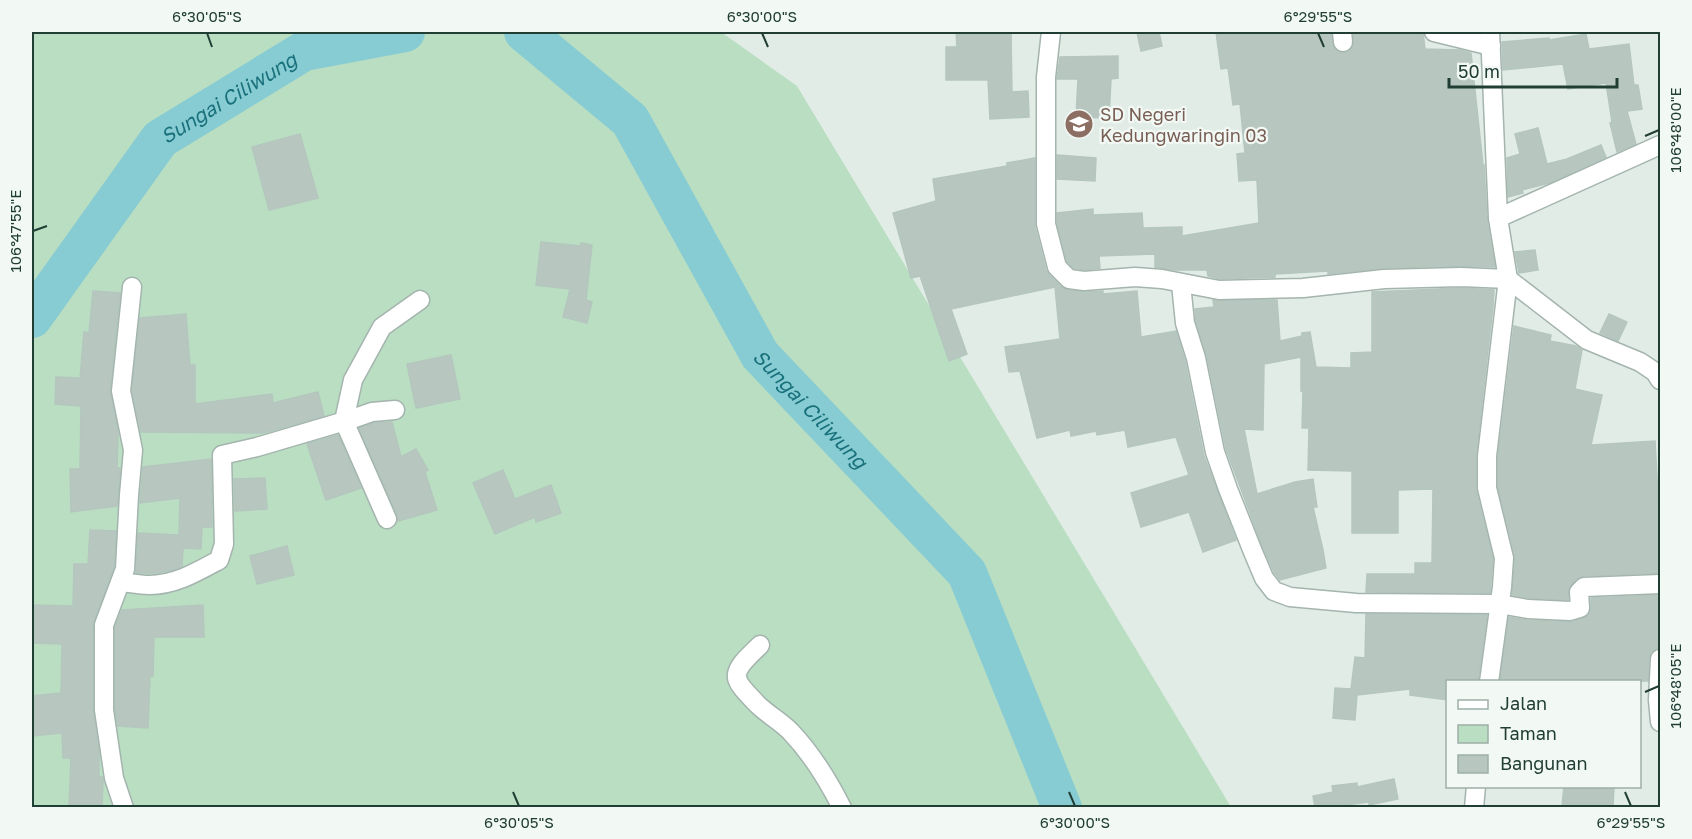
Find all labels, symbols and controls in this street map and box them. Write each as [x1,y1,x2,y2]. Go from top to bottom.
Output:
text: 6°30'05"S [172,7,242,25]
text: 6°30'00"S [727,7,797,25]
text: 6°29'55"S [1284,7,1352,25]
water label: Sungai Ciliwung [156,46,303,148]
scale bar [1449,51,1617,89]
text: 50 m [1458,60,1500,82]
text: 106°48'00"E [1666,87,1684,173]
place label: SD Negeri Kedungwaringin 03 [1100,103,1267,146]
school or university icon: SD Negeri Kedungwaringin 03 [1063,108,1095,140]
text: 106°47'55"E [6,190,24,272]
water label: Sungai Ciliwung [749,344,874,475]
text: 106°48'05"E [1666,644,1684,728]
legend [1446,680,1641,788]
text: Jalan [1500,692,1547,714]
text: Taman [1500,722,1557,744]
text: Bangunan [1500,752,1588,774]
text: 6°30'05"S [484,813,554,831]
text: 6°30'00"S [1040,813,1110,831]
text: 6°29'55"S [1597,813,1665,831]

